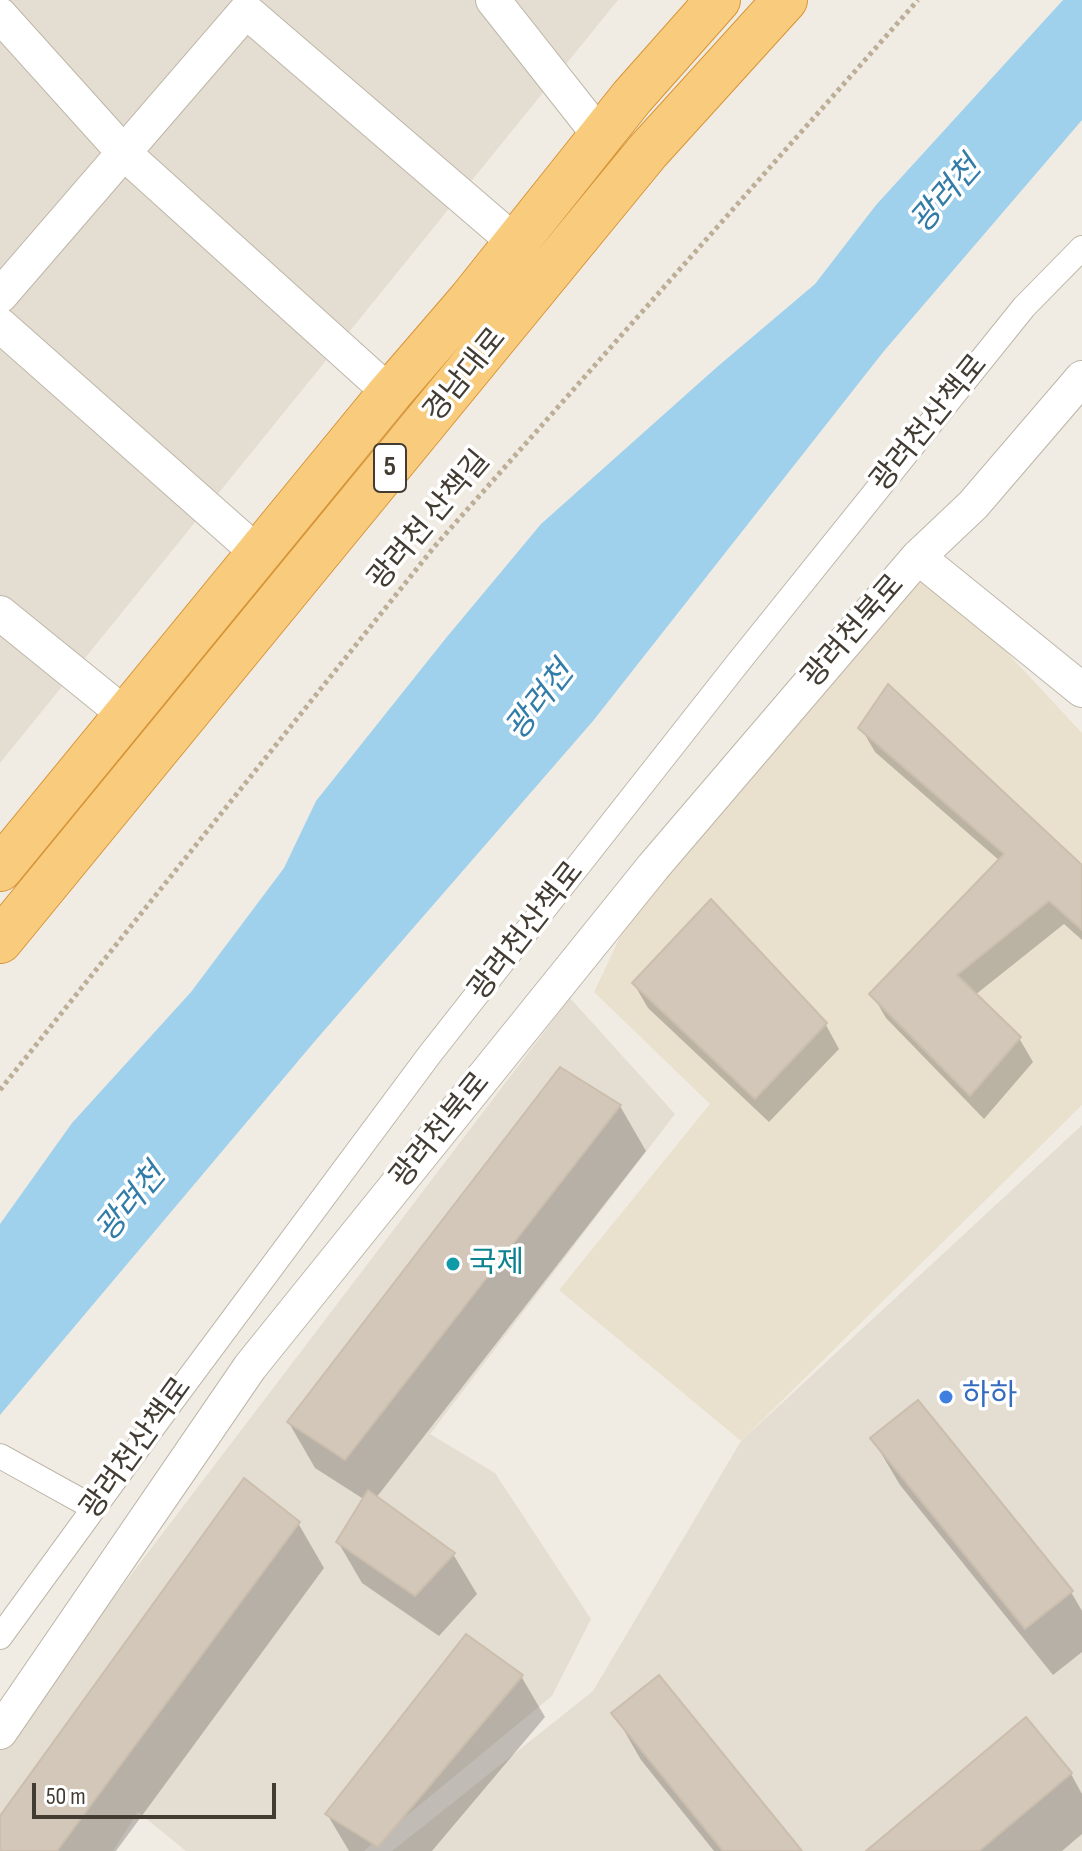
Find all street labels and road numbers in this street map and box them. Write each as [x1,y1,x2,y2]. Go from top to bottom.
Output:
street label: 경남대로 [417,322,515,430]
street label: 광려천산책로 [864,348,996,500]
street label: 광려천 산책길 [361,444,499,598]
road number: 5 [374,444,406,492]
street label: 광려천북로 [795,568,913,696]
street label: 광려천산책로 [462,856,592,1008]
street label: 광려천북로 [384,1066,498,1196]
street label: 광려천산책로 [74,1371,200,1527]

